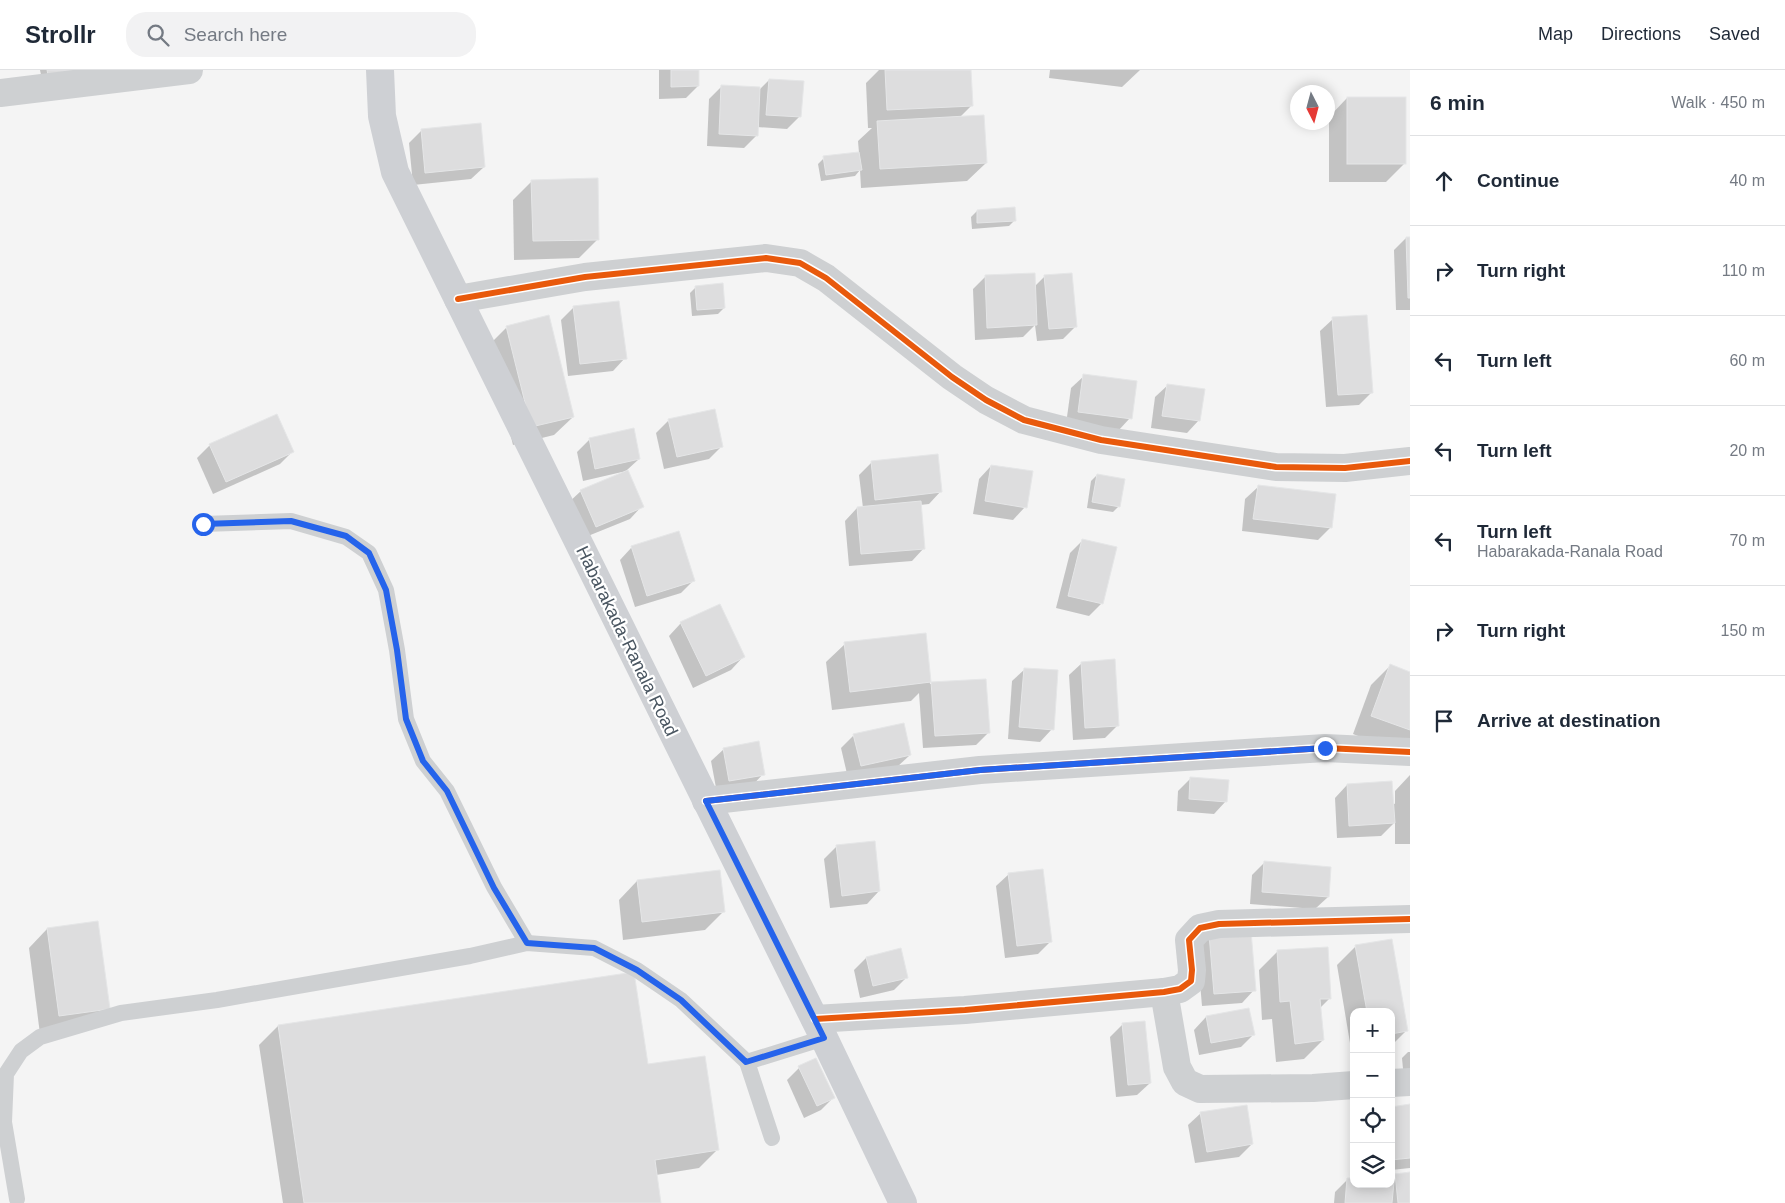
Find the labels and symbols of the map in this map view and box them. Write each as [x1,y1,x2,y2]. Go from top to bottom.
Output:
north arrow [1290,85,1335,130]
route start [192,513,215,536]
street label: Habarakada-Ranala Road [572,543,682,739]
route end [1314,737,1337,760]

